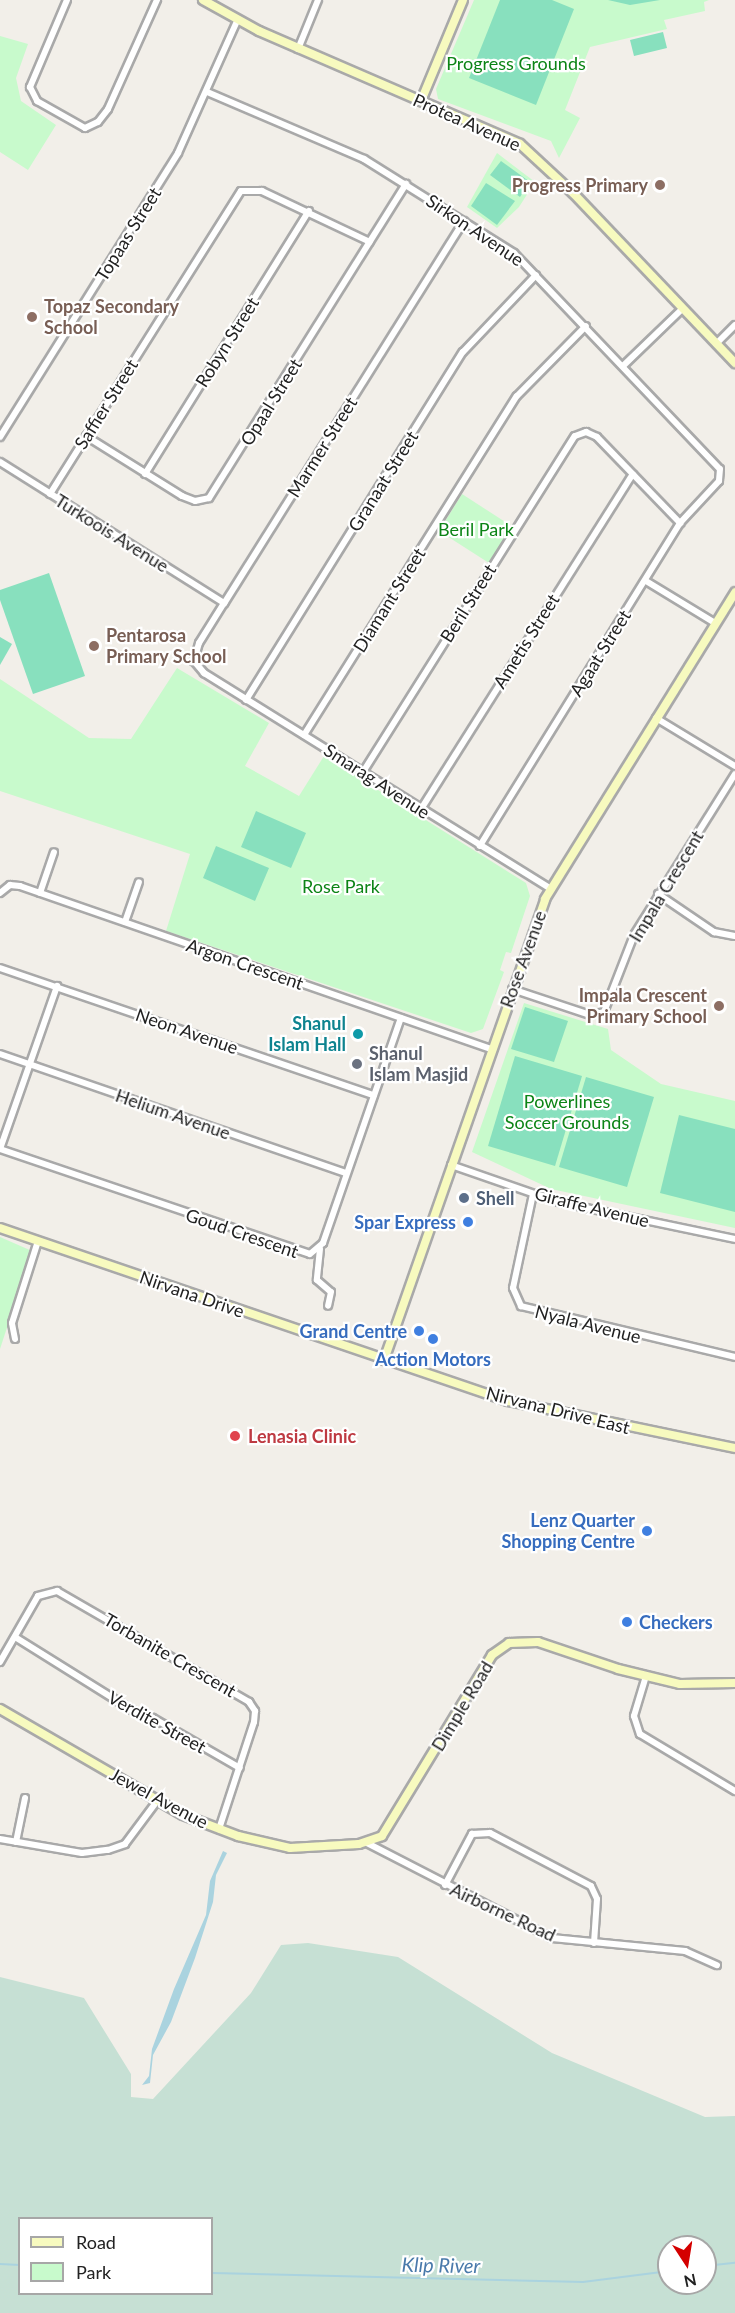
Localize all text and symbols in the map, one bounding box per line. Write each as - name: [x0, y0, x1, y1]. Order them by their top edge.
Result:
- park label: Progress Grounds: [446, 52, 586, 74]
- street label: Protea Avenue: [410, 89, 524, 155]
- place label: Progress Primary: [512, 174, 648, 196]
- marker: Progress Primary: [653, 178, 667, 192]
- street label: Topaas Street: [91, 183, 165, 285]
- street label: Sirkon Avenue: [422, 189, 528, 271]
- street label: Robyn Street: [191, 293, 263, 391]
- place label: Topaz Secondary School: [44, 296, 179, 338]
- marker: Topaz Secondary School: [25, 310, 39, 324]
- street label: Saffier Street: [70, 355, 142, 453]
- street label: Opaal Street: [236, 355, 306, 449]
- street label: Marmer Street: [282, 393, 362, 501]
- street label: Granaat Street: [343, 427, 423, 535]
- street label: Turkoois Avenue: [51, 489, 173, 577]
- park label: Beril Park: [438, 518, 514, 540]
- street label: Diamant Street: [348, 544, 430, 656]
- street label: Beril Street: [435, 560, 501, 646]
- street label: Ametis Street: [488, 590, 564, 692]
- street label: Agaat Street: [565, 606, 635, 700]
- place label: Pentarosa Primary School: [106, 625, 227, 668]
- marker: Pentarosa Primary School: [87, 639, 101, 653]
- street label: Smarag Avenue: [320, 739, 434, 823]
- street label: Impala Crescent: [624, 826, 708, 946]
- park label: Rose Park: [302, 875, 380, 897]
- street label: Rose Avenue: [495, 907, 551, 1011]
- street label: Argon Crescent: [184, 934, 306, 994]
- place label: Impala Crescent Primary School: [579, 985, 707, 1028]
- marker: Impala Crescent Primary School: [712, 999, 726, 1013]
- street label: Neon Avenue: [133, 1003, 241, 1059]
- place label: Shanul Islam Hall: [268, 1013, 346, 1056]
- marker: Shanul Islam Hall: [351, 1027, 365, 1041]
- place label: Shanul Islam Masjid: [369, 1043, 468, 1086]
- marker: Shanul Islam Masjid: [350, 1057, 364, 1071]
- street label: Helium Avenue: [112, 1084, 234, 1144]
- park label: Powerlines Soccer Grounds: [505, 1091, 629, 1134]
- street label: Giraffe Avenue: [532, 1182, 652, 1232]
- place label: Shell: [476, 1187, 514, 1209]
- marker: Shell: [457, 1191, 471, 1205]
- street label: Goud Crescent: [183, 1204, 301, 1262]
- place label: Spar Express: [354, 1211, 456, 1233]
- marker: Spar Express: [461, 1215, 475, 1229]
- street label: Nirvana Drive: [137, 1266, 247, 1322]
- street label: Nyala Avenue: [533, 1300, 643, 1348]
- place label: Grand Centre: [299, 1320, 407, 1342]
- marker: Grand Centre: [412, 1324, 426, 1338]
- marker: Action Motors: [426, 1332, 440, 1346]
- place label: Action Motors: [375, 1348, 491, 1370]
- street label: Nirvana Drive East: [484, 1382, 632, 1438]
- place label: Lenasia Clinic: [248, 1425, 356, 1447]
- marker: Lenasia Clinic: [226, 1427, 244, 1445]
- place label: Lenz Quarter Shopping Centre: [502, 1510, 635, 1552]
- marker: Lenz Quarter Shopping Centre: [640, 1524, 654, 1538]
- street label: Torbanite Crescent: [100, 1608, 240, 1702]
- place label: Checkers: [639, 1611, 713, 1633]
- marker: Checkers: [620, 1615, 634, 1629]
- street label: Dimple Road: [427, 1657, 497, 1755]
- street label: Verdite Street: [104, 1686, 210, 1758]
- street label: Jewel Avenue: [106, 1763, 212, 1833]
- street label: Airborne Road: [447, 1878, 559, 1946]
- legend: [18, 2217, 213, 2295]
- text: Road: [76, 2231, 116, 2253]
- north arrow: [657, 2235, 717, 2295]
- water label: Klip River: [402, 2252, 480, 2278]
- text: Park: [76, 2261, 111, 2283]
- text: N: [682, 2271, 698, 2292]

